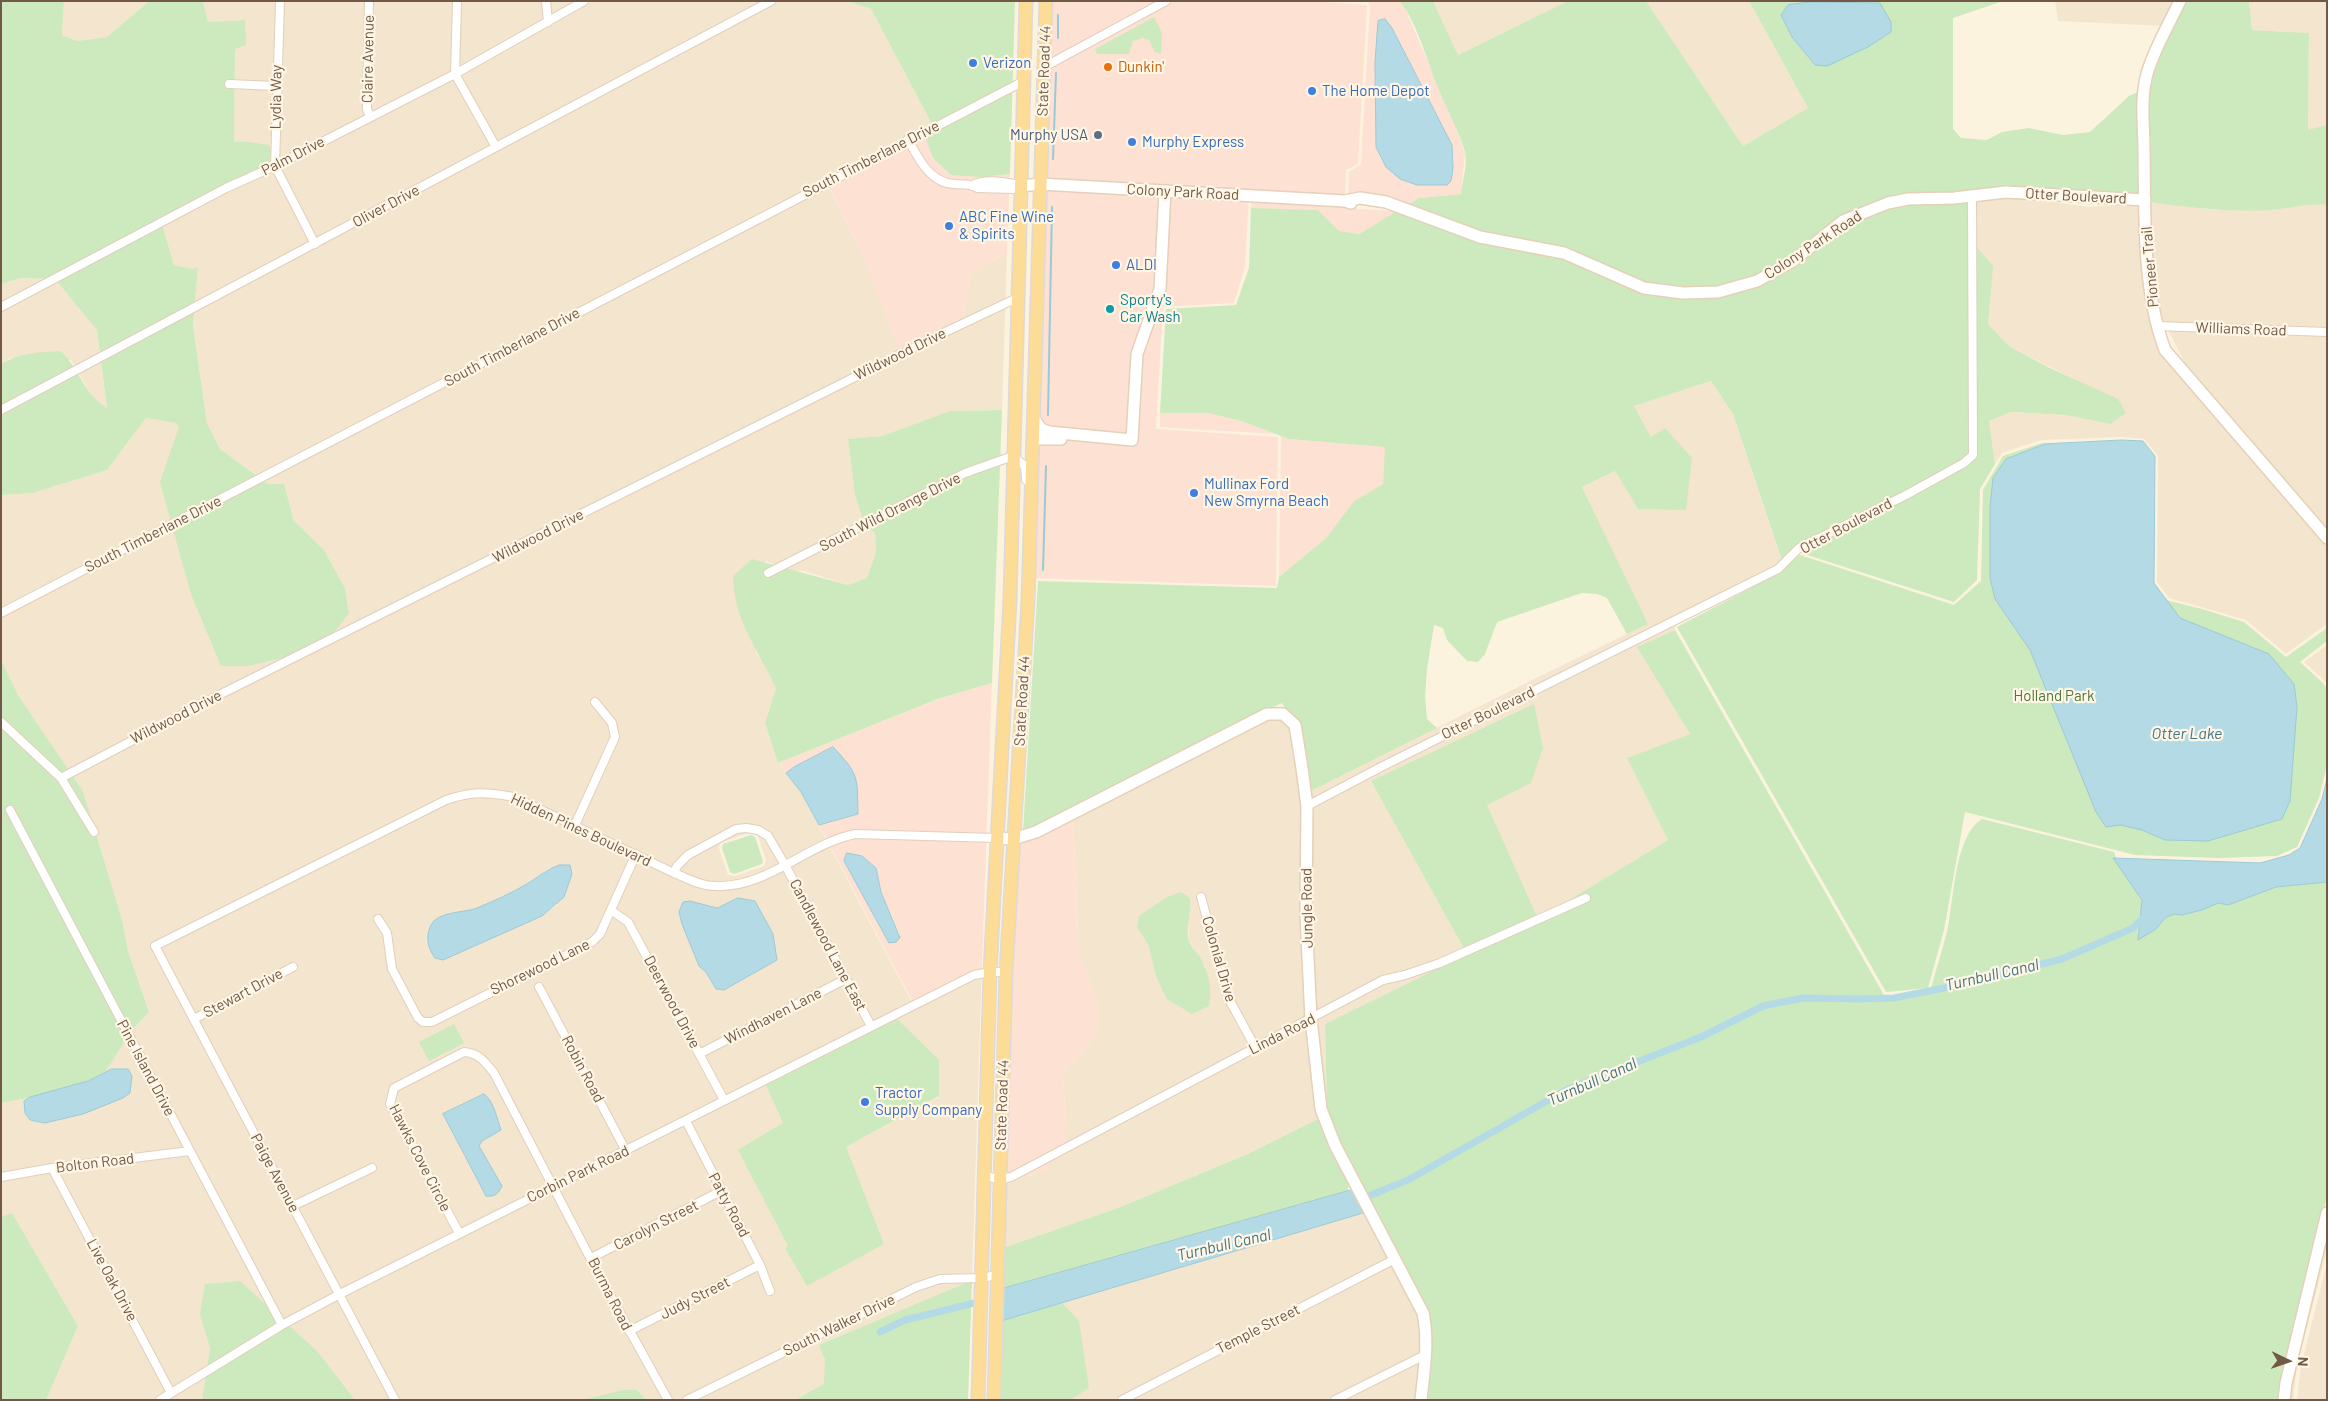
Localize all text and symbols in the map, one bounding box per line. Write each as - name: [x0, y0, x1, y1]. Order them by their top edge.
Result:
- street label: Claire Avenue: [358, 15, 378, 103]
- street label: State Road 44: [1033, 25, 1055, 117]
- place label: Verizon: [983, 54, 1031, 72]
- marker: Verizon: [967, 57, 979, 69]
- place label: Dunkin': [1118, 58, 1164, 76]
- marker: Dunkin': [1102, 61, 1114, 73]
- street label: Lydia Way: [266, 65, 286, 129]
- place label: The Home Depot: [1322, 82, 1430, 100]
- marker: The Home Depot: [1306, 85, 1318, 97]
- street label: South Timberlane Drive: [800, 117, 942, 201]
- place label: Murphy USA: [1010, 126, 1088, 144]
- marker: Murphy USA: [1092, 129, 1104, 141]
- street label: Palm Drive: [258, 132, 328, 180]
- place label: Murphy Express: [1142, 133, 1244, 151]
- marker: Murphy Express: [1126, 136, 1138, 148]
- street label: Colony Park Road: [1126, 180, 1240, 204]
- street label: Oliver Drive: [349, 181, 423, 231]
- street label: Otter Boulevard: [2025, 184, 2127, 208]
- street label: Colony Park Road: [1761, 207, 1865, 283]
- place label: ABC Fine Wine & Spirits: [959, 208, 1054, 243]
- marker: ABC Fine Wine & Spirits: [943, 220, 955, 232]
- street label: Pioneer Trail: [2137, 226, 2163, 308]
- place label: ALDI: [1126, 256, 1157, 274]
- marker: ALDI: [1110, 259, 1122, 271]
- place label: Sporty's Car Wash: [1120, 291, 1181, 326]
- marker: Sporty's Car Wash: [1104, 303, 1116, 315]
- street label: South Timberlane Drive: [441, 304, 583, 390]
- street label: Williams Road: [2195, 318, 2287, 340]
- street label: Wildwood Drive: [851, 324, 949, 384]
- street label: South Wild Orange Drive: [816, 469, 964, 555]
- place label: Mullinax Ford New Smyrna Beach: [1204, 475, 1329, 510]
- marker: Mullinax Ford New Smyrna Beach: [1188, 487, 1200, 499]
- street label: South Timberlane Drive: [82, 492, 224, 576]
- street label: Otter Boulevard: [1797, 494, 1895, 558]
- street label: Wildwood Drive: [489, 505, 587, 567]
- street label: State Road 44: [1011, 655, 1033, 747]
- street label: Otter Boulevard: [1438, 683, 1538, 743]
- street label: Wildwood Drive: [127, 686, 225, 748]
- park label: Holland Park: [2013, 687, 2095, 705]
- water label: Otter Lake: [2152, 724, 2222, 744]
- street label: Hidden Pines Boulevard: [508, 790, 654, 870]
- street label: Jungle Road: [1297, 868, 1317, 948]
- street label: Candlewood Lane East: [786, 876, 870, 1014]
- street label: Colonial Drive: [1198, 914, 1240, 1004]
- street label: Shorewood Lane: [487, 935, 593, 999]
- street label: Deerwood Drive: [640, 952, 704, 1052]
- water label: Turnbull Canal: [1943, 955, 2041, 995]
- street label: Stewart Drive: [200, 964, 286, 1022]
- street label: Windhaven Lane: [721, 984, 825, 1048]
- street label: Linda Road: [1246, 1010, 1318, 1058]
- street label: Pine Island Drive: [113, 1017, 179, 1119]
- street label: Robin Road: [558, 1032, 608, 1106]
- water label: Turnbull Canal: [1544, 1054, 1640, 1110]
- street label: State Road 44: [991, 1059, 1013, 1151]
- place label: Tractor Supply Company: [875, 1084, 982, 1119]
- marker: Tractor Supply Company: [859, 1096, 871, 1108]
- street label: Hawks Cove Circle: [385, 1101, 455, 1215]
- street label: Paige Avenue: [247, 1130, 303, 1216]
- street label: Corbin Park Road: [524, 1141, 632, 1207]
- street label: Bolton Road: [55, 1149, 135, 1177]
- street label: Patty Road: [705, 1170, 753, 1240]
- street label: Carolyn Street: [611, 1196, 701, 1254]
- water label: Turnbull Canal: [1175, 1225, 1273, 1265]
- street label: Live Oak Drive: [83, 1236, 141, 1324]
- street label: Burma Road: [584, 1255, 636, 1333]
- street label: Judy Street: [657, 1273, 733, 1323]
- street label: South Walker Drive: [780, 1290, 898, 1360]
- street label: Temple Street: [1213, 1300, 1303, 1358]
- north arrow: [2263, 1336, 2313, 1386]
- text: N: [2295, 1357, 2312, 1367]

